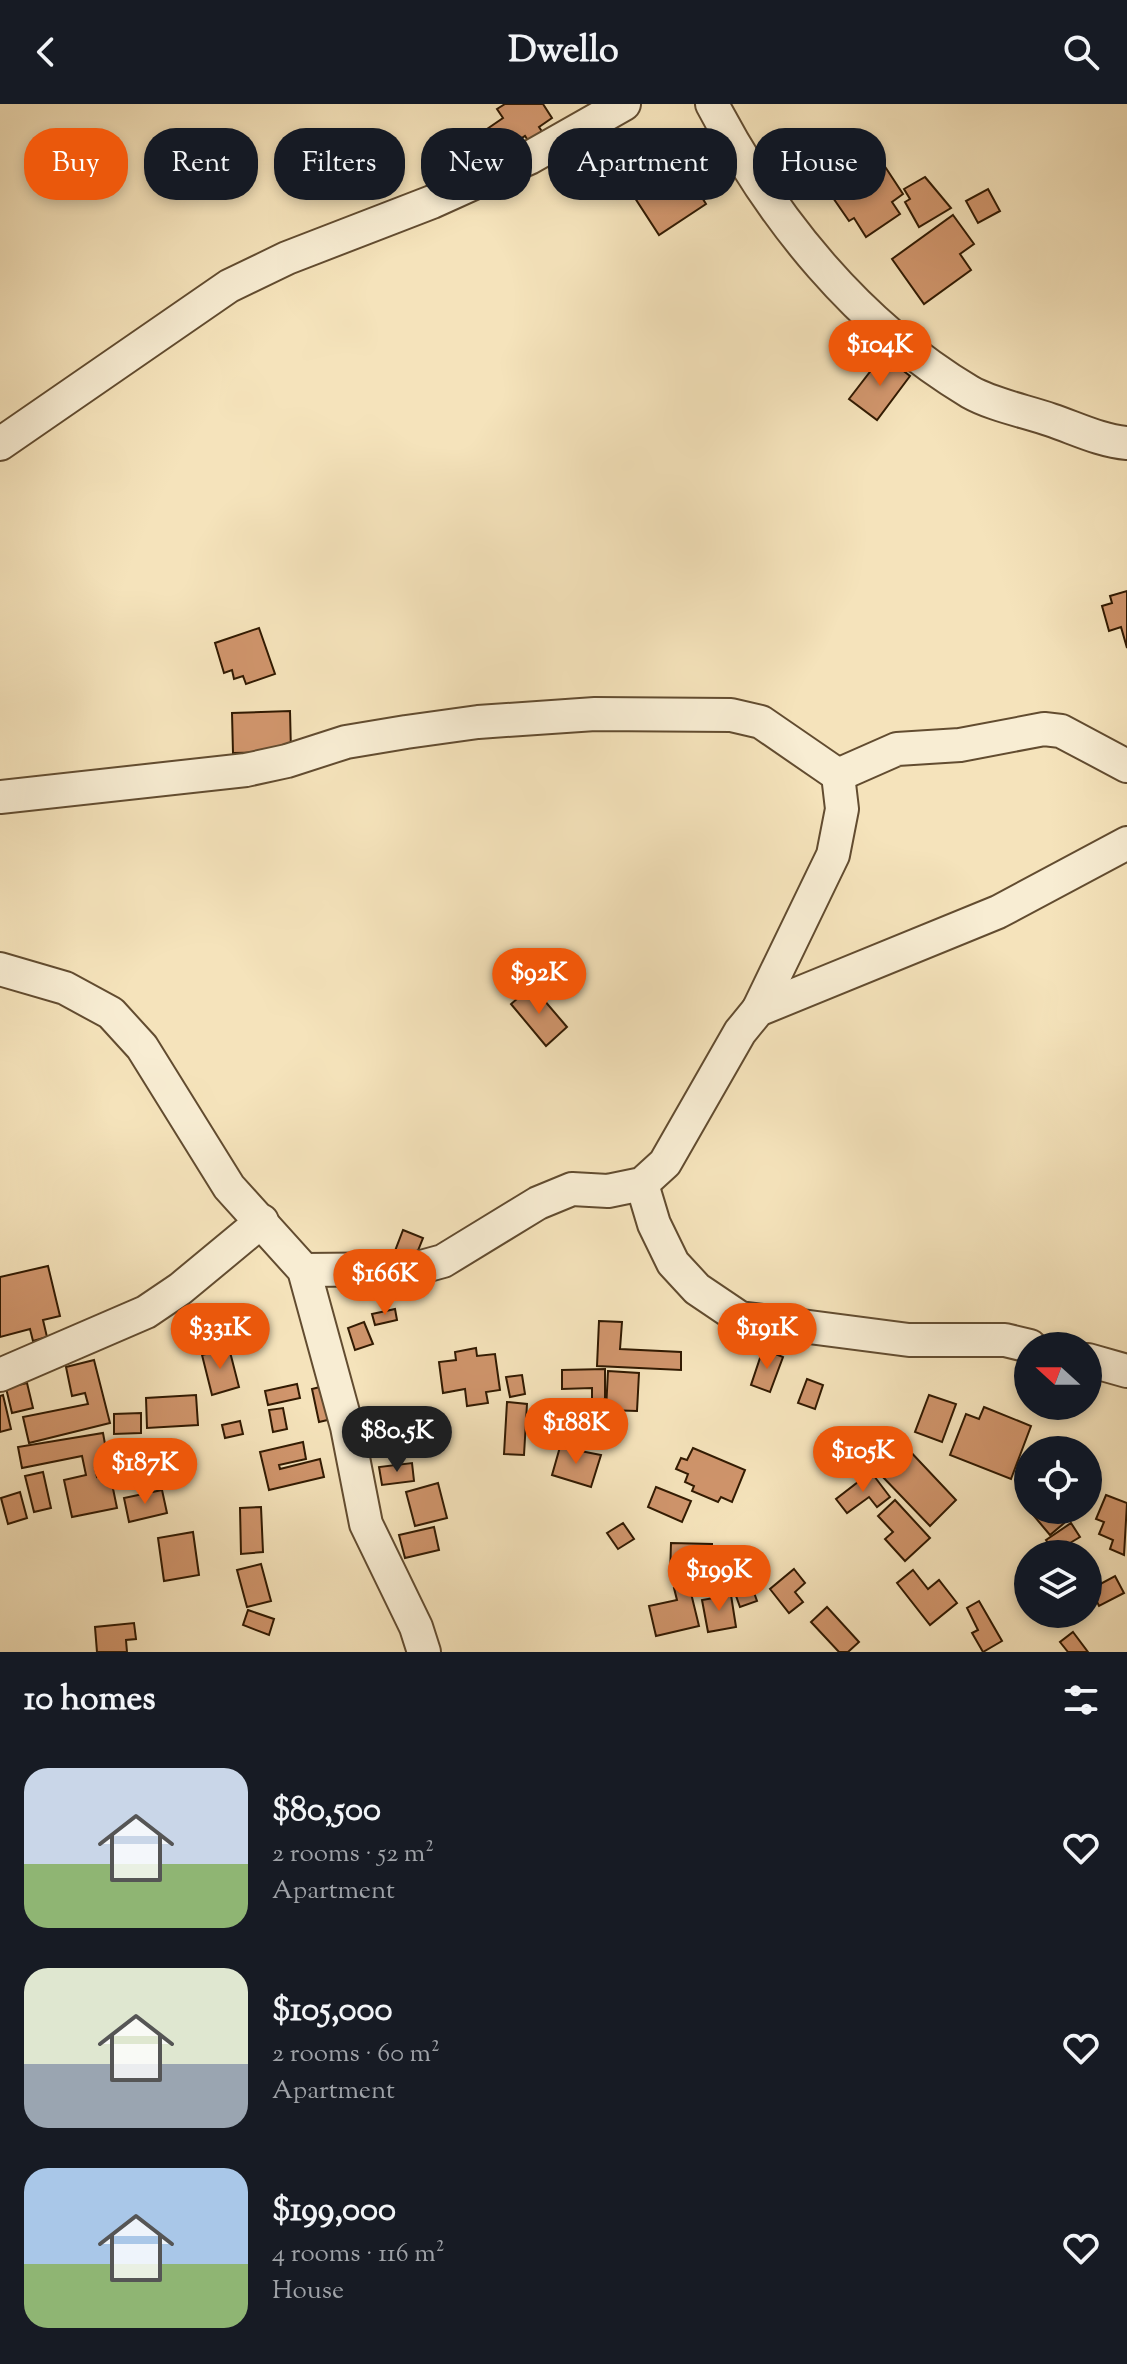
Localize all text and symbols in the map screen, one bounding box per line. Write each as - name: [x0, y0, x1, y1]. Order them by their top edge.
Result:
- text: Dwello: [508, 26, 619, 78]
- icon: back: [24, 30, 68, 74]
- icon: search: [1059, 30, 1103, 74]
- chip: Buy: [24, 128, 128, 200]
- chip: Rent: [144, 128, 258, 200]
- chip: Filters: [274, 128, 405, 200]
- chip: New: [421, 128, 532, 200]
- chip: Apartment: [548, 128, 737, 200]
- chip: House: [753, 128, 886, 200]
- pin: $104K: [824, 320, 936, 388]
- text: $104K: [847, 327, 913, 364]
- pin: $92K: [492, 948, 586, 1016]
- text: $92K: [510, 955, 568, 992]
- pin: $166K: [329, 1249, 441, 1317]
- text: $166K: [351, 1256, 419, 1293]
- pin: $331K: [164, 1303, 276, 1371]
- pin: $191K: [711, 1303, 823, 1371]
- text: $331K: [189, 1310, 251, 1347]
- text: $191K: [736, 1310, 798, 1347]
- north arrow: [1014, 1332, 1102, 1420]
- map controls: [1014, 1332, 1102, 1628]
- pin: $188K: [520, 1398, 632, 1466]
- text: $188K: [542, 1405, 610, 1442]
- pin: $80.5K: [332, 1406, 462, 1474]
- text: $80.5K: [360, 1413, 434, 1450]
- pin: $105K: [807, 1426, 919, 1494]
- text: $105K: [831, 1433, 895, 1470]
- button: locate: [1014, 1436, 1102, 1524]
- pin: $187K: [89, 1438, 201, 1506]
- text: $187K: [111, 1445, 179, 1482]
- button: layers: [1014, 1540, 1102, 1628]
- pin: $199K: [663, 1545, 775, 1613]
- text: $199K: [686, 1552, 752, 1589]
- text: 10 homes: [24, 1676, 156, 1725]
- icon: filters: [1059, 1678, 1103, 1722]
- text: $80,500: [272, 1787, 381, 1836]
- icon: home: [88, 1800, 184, 1896]
- icon: heart: [1059, 1826, 1103, 1870]
- text: 2 rooms · 52 m²: [272, 1836, 434, 1873]
- text: Apartment: [272, 1873, 395, 1910]
- text: $105,000: [272, 1987, 392, 2036]
- icon: home: [88, 2000, 184, 2096]
- icon: heart: [1059, 2026, 1103, 2070]
- text: 2 rooms · 60 m²: [272, 2036, 440, 2073]
- text: Apartment: [272, 2073, 395, 2110]
- text: $199,000: [272, 2187, 396, 2236]
- icon: home: [88, 2200, 184, 2296]
- icon: heart: [1059, 2226, 1103, 2270]
- text: 4 rooms · 116 m²: [272, 2236, 445, 2273]
- text: House: [272, 2273, 344, 2310]

